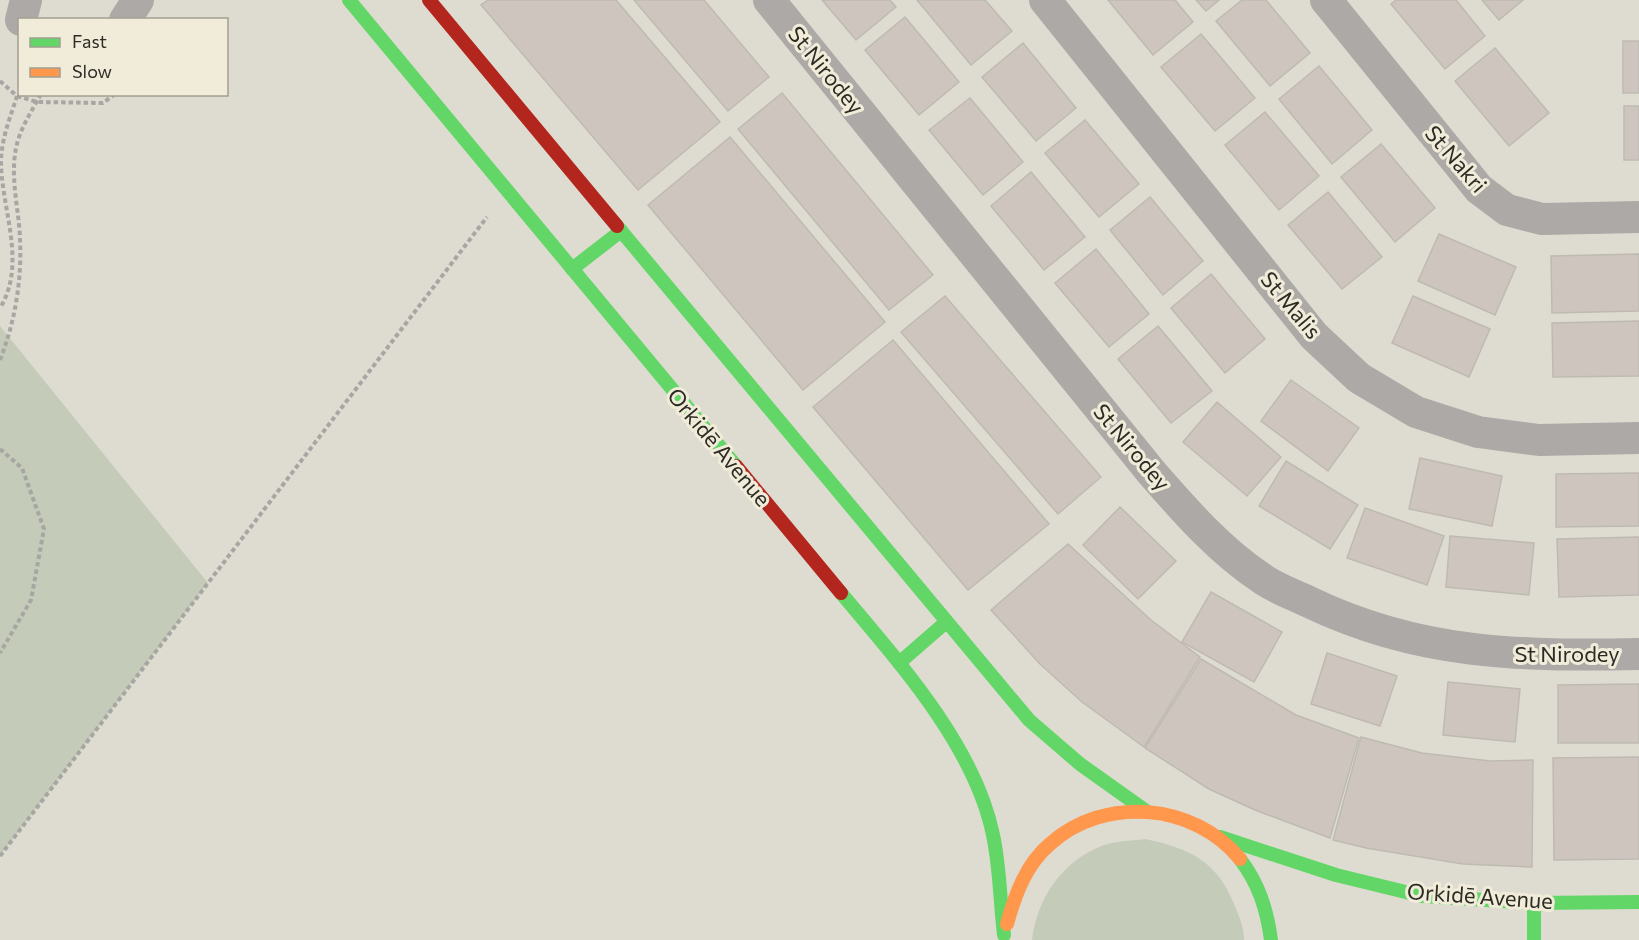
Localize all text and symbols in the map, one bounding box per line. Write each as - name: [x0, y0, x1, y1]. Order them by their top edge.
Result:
- legend: [18, 18, 228, 96]
- street label: St Nirodey: [783, 20, 870, 119]
- text: Fast: [72, 30, 107, 52]
- text: Slow: [72, 60, 112, 82]
- street label: St Nakri: [1420, 119, 1493, 198]
- street label: St Malis: [1255, 266, 1327, 344]
- street label: Orkidē Avenue: [662, 382, 777, 511]
- street label: St Nirodey: [1088, 398, 1177, 496]
- street label: St Nirodey: [1514, 640, 1620, 667]
- street label: Orkidē Avenue: [1406, 877, 1554, 914]

